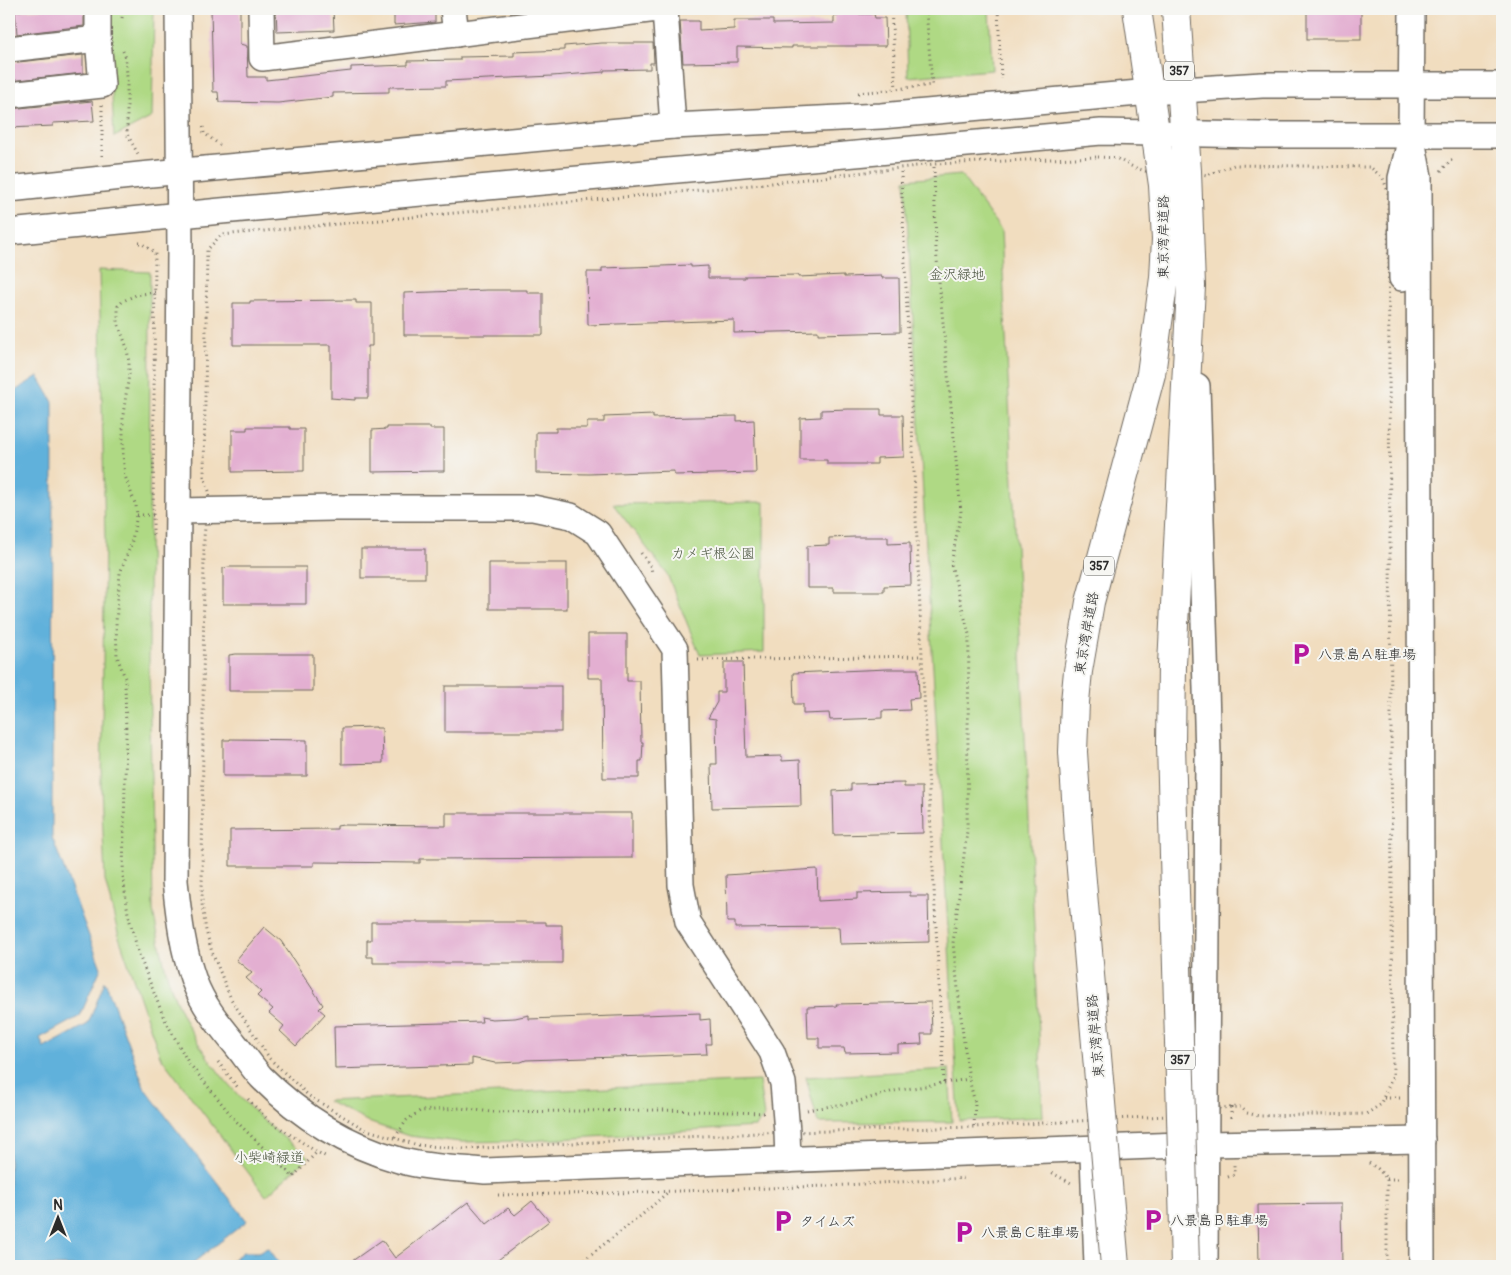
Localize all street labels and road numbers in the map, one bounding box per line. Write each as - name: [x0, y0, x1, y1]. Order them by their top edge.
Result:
- road number: 357: [1164, 61, 1194, 80]
- street label: 東京湾岸道路: [1155, 195, 1172, 279]
- road number: 357: [1084, 556, 1114, 576]
- street label: 東京湾岸道路: [1071, 590, 1102, 676]
- street label: 東京湾岸道路: [1083, 993, 1108, 1079]
- road number: 357: [1165, 1050, 1195, 1070]

